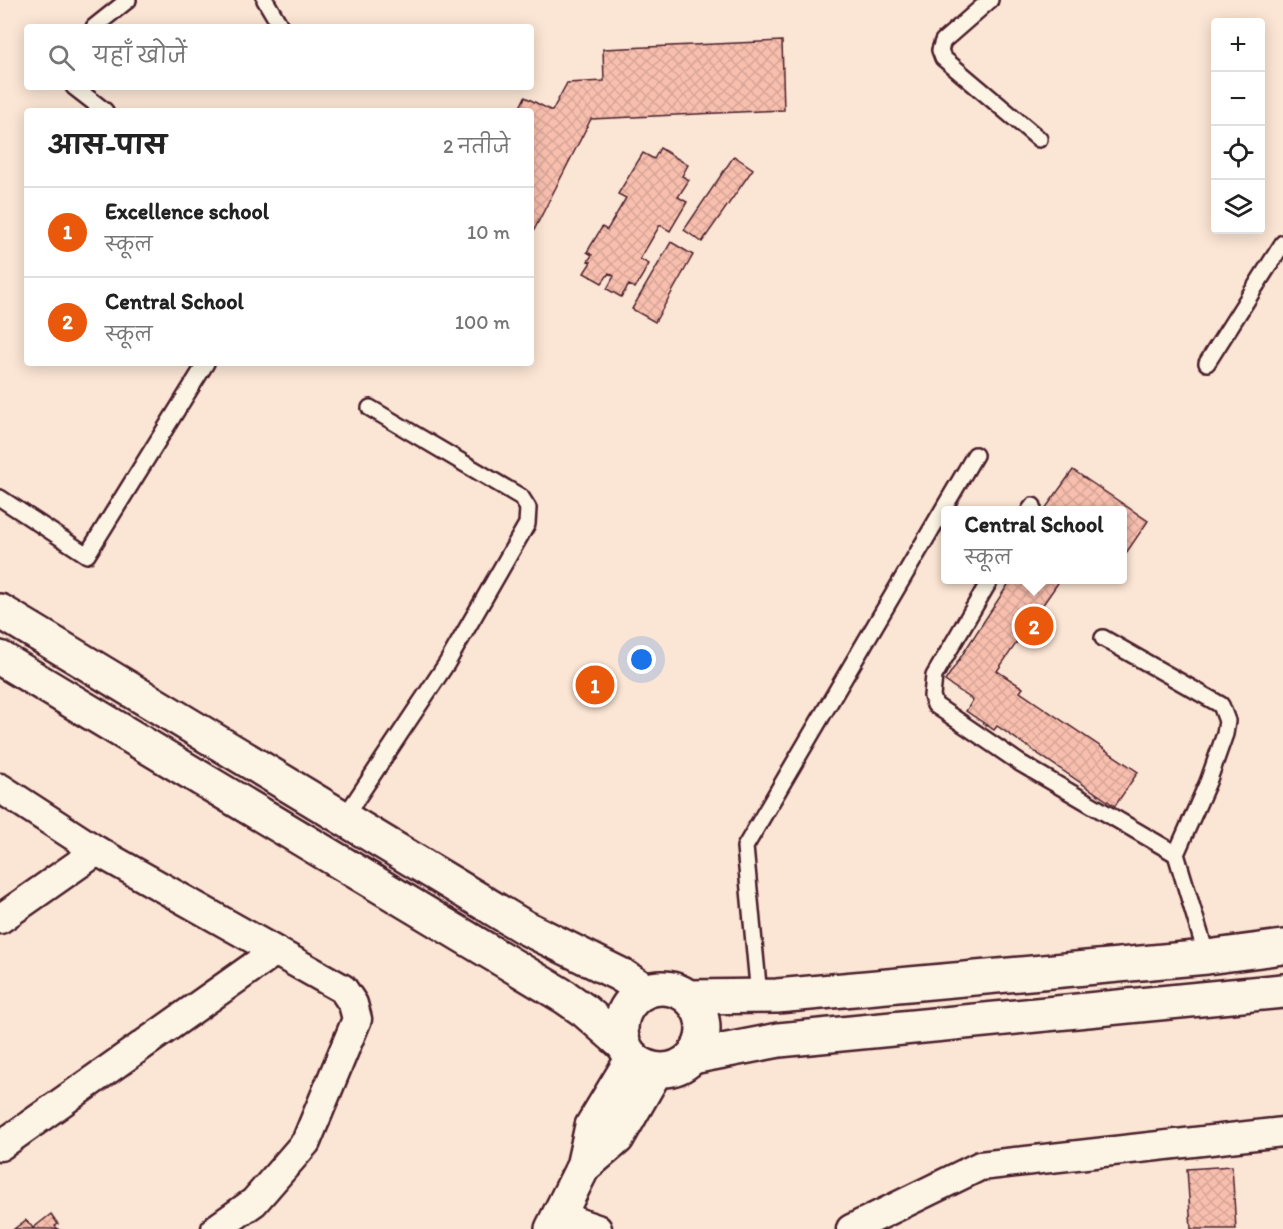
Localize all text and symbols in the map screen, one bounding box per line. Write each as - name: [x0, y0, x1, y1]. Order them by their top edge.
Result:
- map controls: [1211, 18, 1265, 234]
- button: +: [1211, 18, 1265, 72]
- search box: [24, 24, 534, 90]
- icon: search: [45, 41, 78, 74]
- text: यहाँ खोजें: [93, 42, 187, 69]
- button: −: [1211, 72, 1265, 126]
- button: locate: [1211, 126, 1265, 180]
- text: आस-पास: [48, 129, 167, 161]
- text: 2 नतीजे: [443, 134, 510, 158]
- button: layers: [1211, 180, 1265, 234]
- text: Excellence school: [105, 198, 269, 225]
- text: 1: [63, 220, 72, 244]
- text: 10 m: [467, 220, 510, 244]
- text: स्कूल: [105, 232, 153, 256]
- text: Central School: [105, 288, 244, 315]
- text: 2: [62, 310, 73, 334]
- text: 100 m: [455, 310, 510, 334]
- text: स्कूल: [105, 322, 153, 346]
- popup: [941, 506, 1127, 584]
- text: Central School: [965, 511, 1103, 538]
- text: स्कूल: [965, 545, 1012, 569]
- pin: 2: [1014, 604, 1054, 648]
- your location: [627, 645, 656, 674]
- pin: 1: [576, 662, 614, 708]

